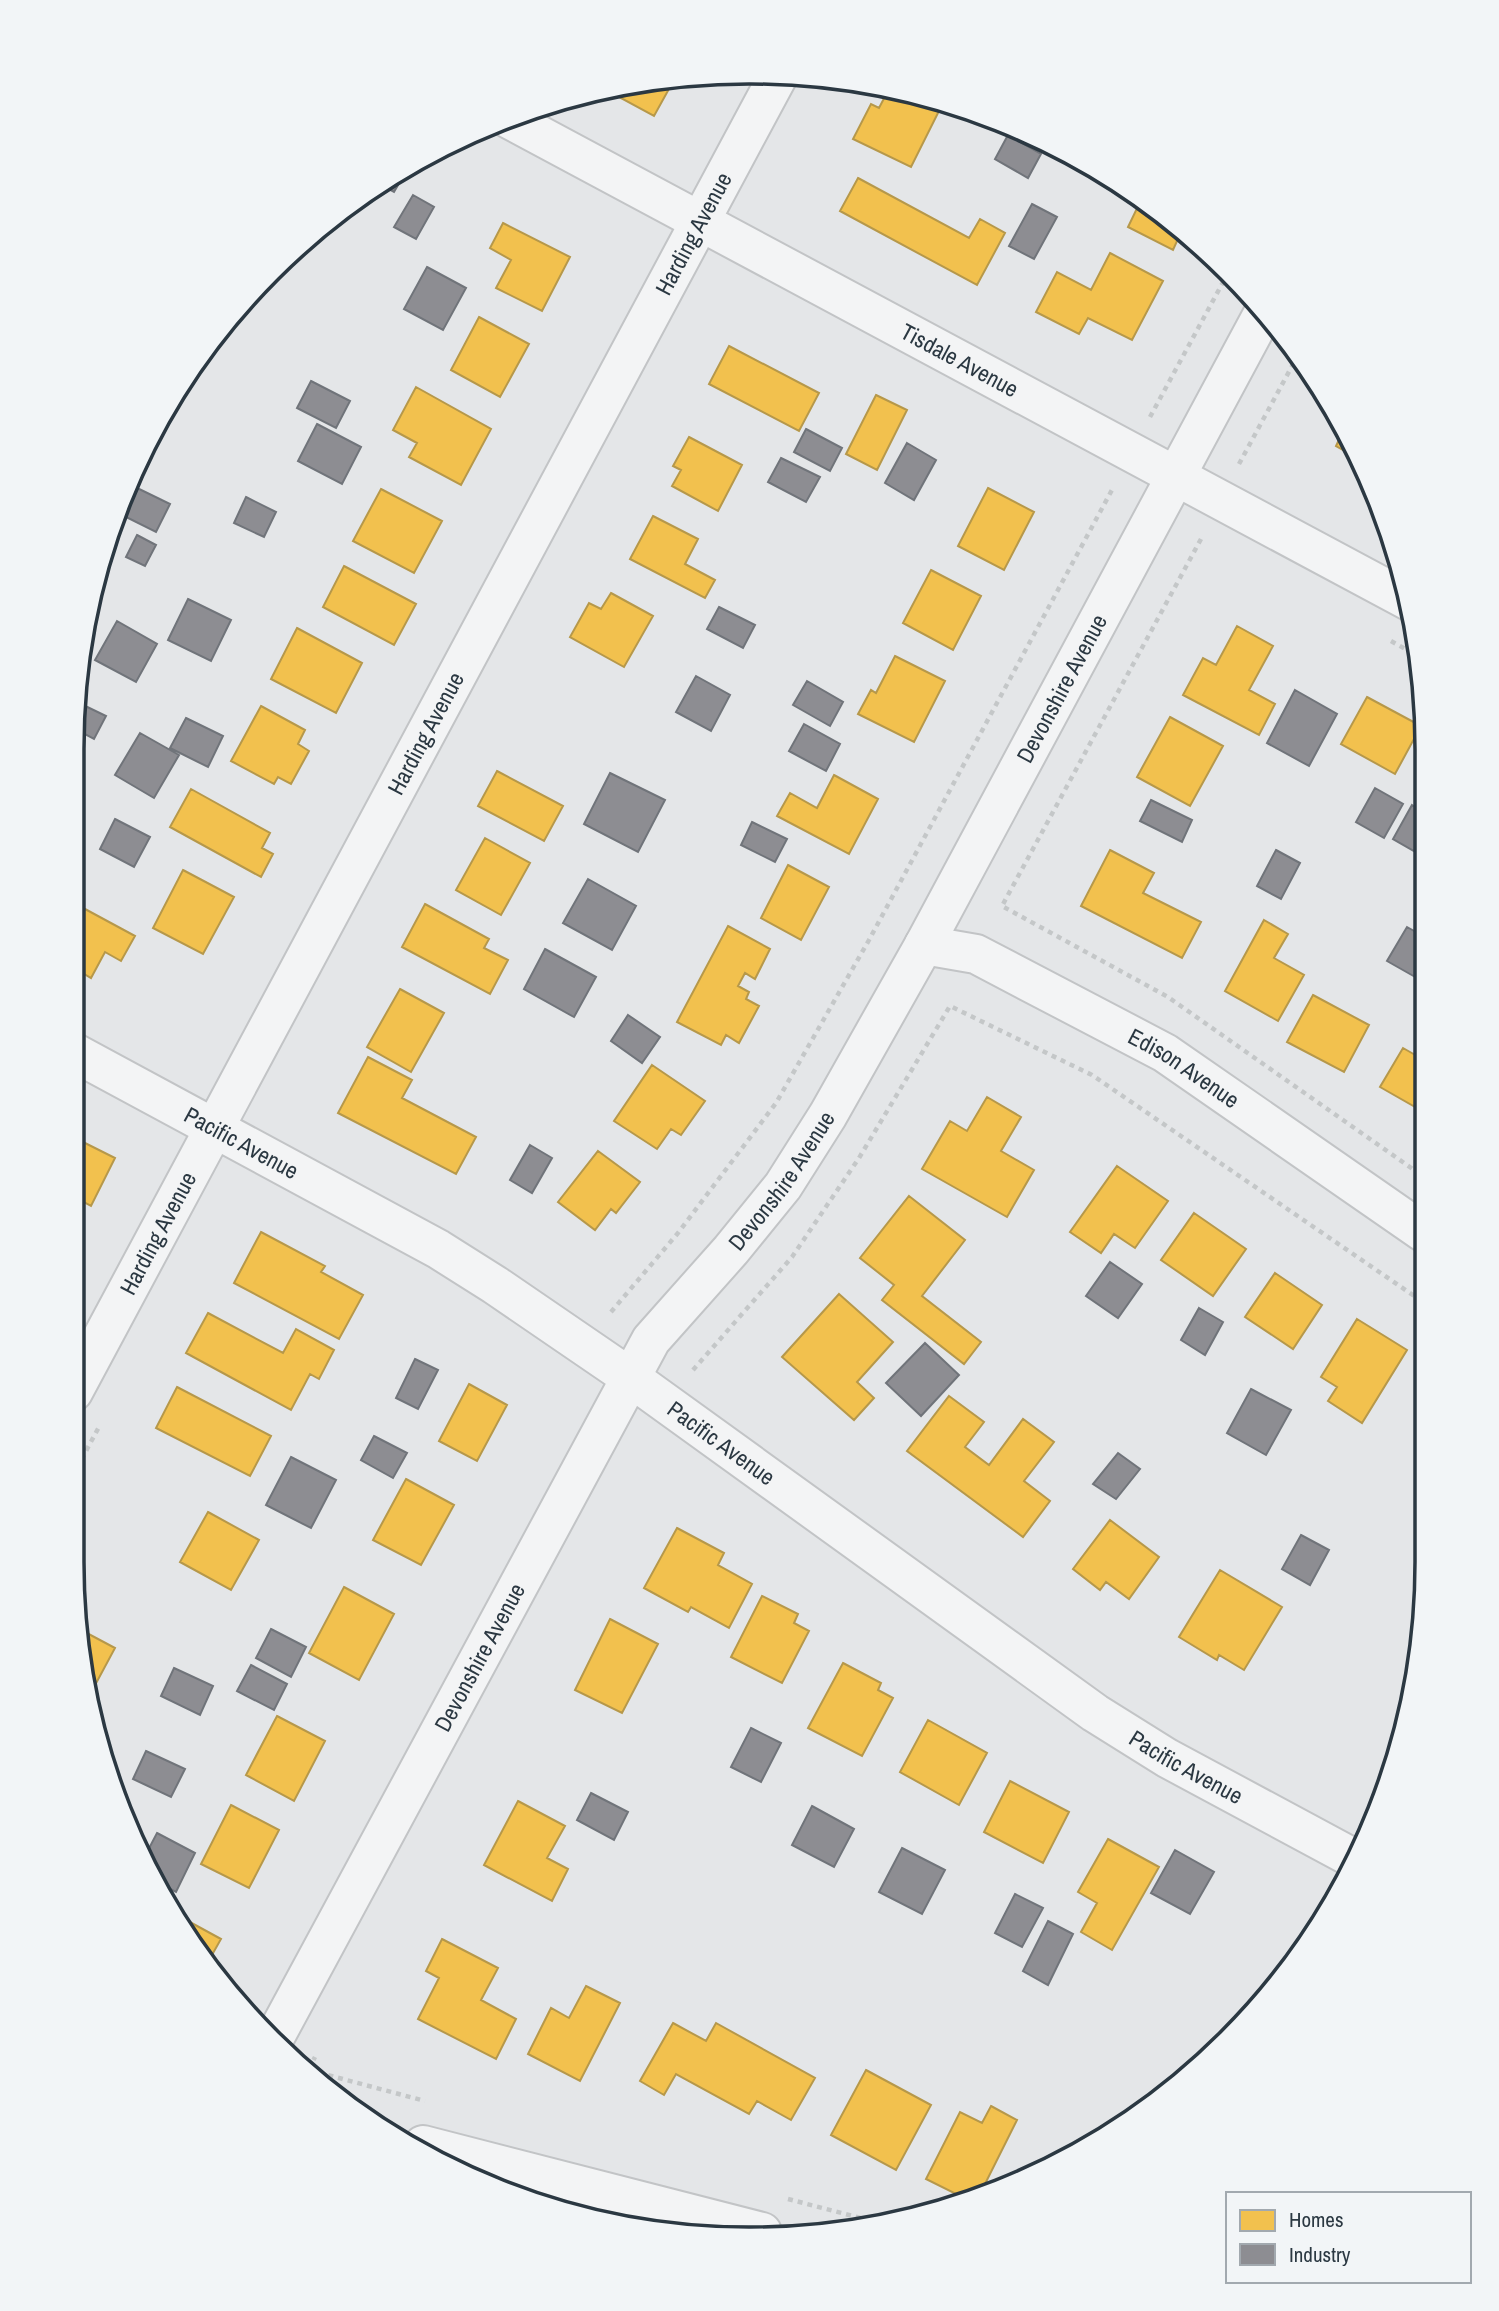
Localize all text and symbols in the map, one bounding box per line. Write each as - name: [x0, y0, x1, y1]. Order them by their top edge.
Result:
- street label: Harding Avenue: [648, 167, 739, 300]
- street label: Tisdale Avenue: [895, 316, 1024, 404]
- street label: Devonshire Avenue: [1009, 609, 1114, 768]
- street label: Harding Avenue: [380, 666, 471, 800]
- street label: Edison Avenue: [1123, 1021, 1246, 1115]
- street label: Pacific Avenue: [179, 1099, 304, 1186]
- street label: Devonshire Avenue: [721, 1105, 842, 1257]
- street label: Harding Avenue: [112, 1166, 203, 1300]
- street label: Pacific Avenue: [662, 1393, 782, 1492]
- street label: Devonshire Avenue: [427, 1577, 532, 1737]
- street label: Pacific Avenue: [1124, 1722, 1248, 1811]
- legend: [1226, 2192, 1471, 2283]
- text: Homes: [1289, 2205, 1344, 2234]
- text: Industry: [1289, 2240, 1351, 2269]

